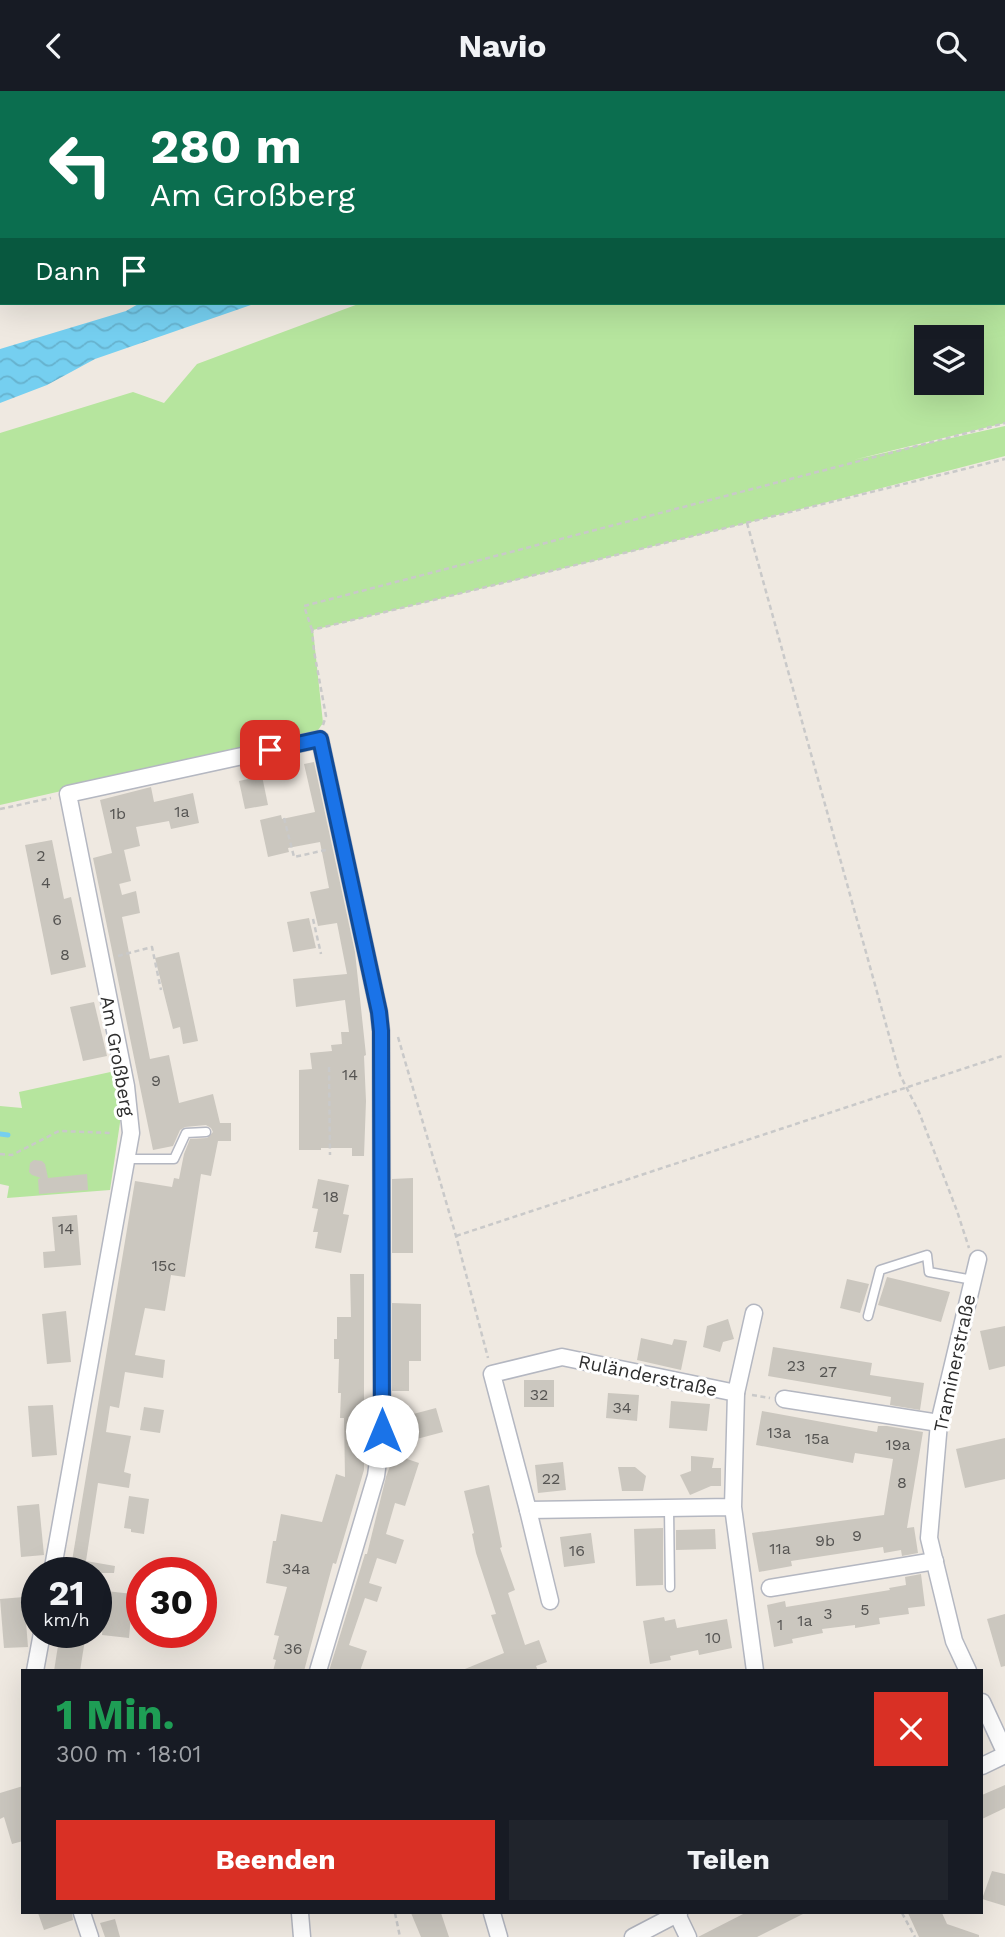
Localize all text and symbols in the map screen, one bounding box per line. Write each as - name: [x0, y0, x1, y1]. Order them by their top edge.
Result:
- icon: back: [35, 27, 73, 65]
- text: Navio: [459, 27, 546, 65]
- icon: search: [932, 27, 970, 65]
- text: 280 m: [150, 117, 302, 175]
- icon: left: [35, 119, 126, 210]
- text: Am Großberg: [150, 176, 355, 214]
- icon: arrive: [115, 252, 153, 290]
- text: Dann: [35, 256, 101, 286]
- map controls: [914, 325, 984, 395]
- button: layers: [914, 325, 984, 395]
- pin: [240, 720, 300, 780]
- icon: arrive: [251, 731, 289, 769]
- house number: 1a: [174, 802, 190, 821]
- house number: 1b: [110, 804, 126, 823]
- house number: 2: [36, 846, 46, 865]
- house number: 4: [41, 873, 51, 892]
- house number: 6: [52, 910, 62, 929]
- house number: 8: [60, 945, 70, 964]
- street label: Am Großberg: [96, 994, 140, 1119]
- house number: 14: [342, 1065, 358, 1084]
- house number: 9: [151, 1071, 161, 1090]
- house number: 18: [323, 1187, 339, 1206]
- house number: 14: [58, 1219, 74, 1238]
- house number: 15c: [152, 1256, 176, 1275]
- street label: Traminerstraße: [929, 1292, 980, 1434]
- street label: Ruländerstraße: [576, 1350, 720, 1401]
- house number: 23: [787, 1356, 805, 1375]
- house number: 27: [819, 1362, 837, 1381]
- house number: 32: [530, 1385, 548, 1404]
- position arrow: [345, 1394, 419, 1468]
- house number: 34: [612, 1398, 632, 1417]
- house number: 13a: [767, 1423, 791, 1442]
- house number: 15a: [805, 1429, 829, 1448]
- house number: 19a: [885, 1435, 911, 1454]
- house number: 22: [542, 1469, 560, 1488]
- house number: 8: [897, 1473, 907, 1492]
- house number: 9: [852, 1526, 862, 1545]
- house number: 9b: [815, 1531, 835, 1550]
- house number: 11a: [769, 1539, 791, 1558]
- house number: 16: [569, 1541, 585, 1560]
- speed limit sign: 30: [126, 1557, 217, 1648]
- house number: 34a: [282, 1559, 310, 1578]
- text: 21: [49, 1572, 84, 1614]
- house number: 5: [860, 1600, 870, 1619]
- house number: 3: [823, 1604, 833, 1623]
- text: km/h: [43, 1609, 90, 1630]
- house number: 1a: [797, 1611, 813, 1630]
- house number: 1: [777, 1615, 783, 1634]
- house number: 10: [705, 1628, 721, 1647]
- house number: 36: [283, 1639, 303, 1658]
- text: 1 Min.: [56, 1690, 175, 1739]
- button: close: [874, 1692, 948, 1766]
- text: 300 m · 18:01: [56, 1741, 201, 1768]
- button: Beenden: [56, 1820, 495, 1900]
- button: Teilen: [509, 1820, 948, 1900]

